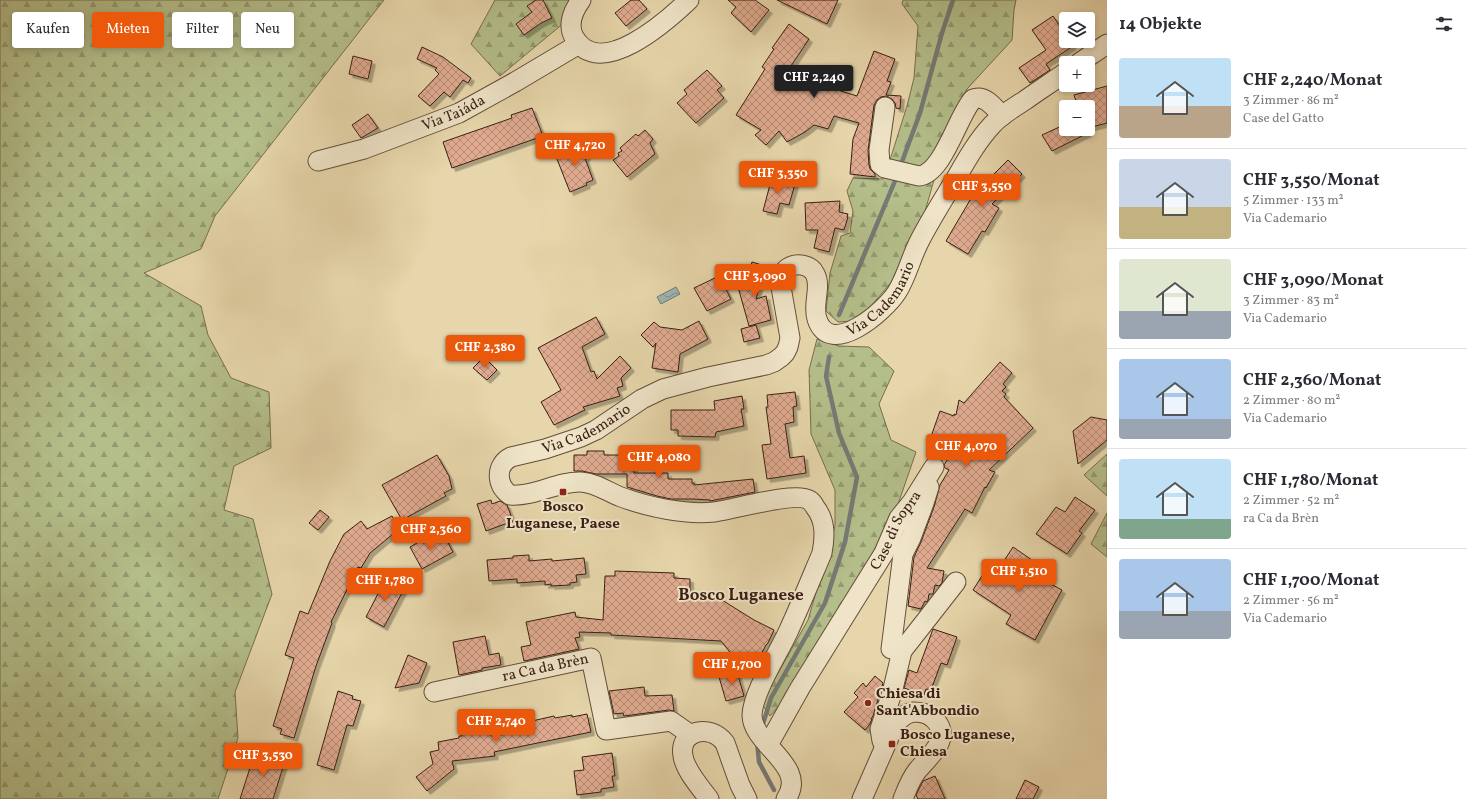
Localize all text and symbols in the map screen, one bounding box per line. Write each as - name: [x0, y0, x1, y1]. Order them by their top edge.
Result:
- chip: Kaufen: [12, 12, 84, 48]
- chip: Mieten: [92, 12, 164, 48]
- chip: Filter: [172, 12, 233, 48]
- chip: Neu: [241, 12, 294, 48]
- map controls: [1059, 12, 1095, 136]
- button: layers: [1059, 12, 1095, 48]
- text: 14 Objekte: [1119, 13, 1202, 36]
- icon: filters: [1433, 13, 1455, 35]
- button: +: [1059, 56, 1095, 92]
- pin: CHF 2,240: [768, 65, 860, 99]
- text: CHF 2,240: [783, 69, 845, 87]
- text: CHF 2,240/Monat: [1243, 69, 1382, 92]
- icon: home: [1151, 74, 1199, 122]
- street label: Via Taiáda: [419, 90, 489, 137]
- text: 3 Zimmer · 86 m²: [1243, 92, 1339, 110]
- button: −: [1059, 100, 1095, 136]
- text: Case del Gatto: [1243, 110, 1324, 128]
- pin: CHF 4,720: [529, 133, 621, 167]
- text: CHF 4,720: [545, 137, 605, 155]
- pin: CHF 3,350: [732, 161, 824, 195]
- text: CHF 3,350: [748, 165, 808, 183]
- text: CHF 3,550/Monat: [1243, 169, 1380, 192]
- pin: CHF 3,550: [936, 174, 1028, 208]
- icon: home: [1151, 175, 1199, 223]
- text: CHF 3,550: [952, 178, 1012, 196]
- text: 5 Zimmer · 133 m²: [1243, 192, 1344, 210]
- text: Via Cademario: [1243, 210, 1327, 228]
- street label: Via Cademario: [843, 259, 920, 342]
- pin: CHF 3,090: [709, 264, 801, 298]
- text: CHF 3,090: [724, 268, 786, 286]
- text: CHF 3,090/Monat: [1243, 269, 1384, 292]
- icon: home: [1151, 275, 1199, 323]
- text: 3 Zimmer · 83 m²: [1243, 292, 1339, 310]
- text: Via Cademario: [1243, 310, 1327, 328]
- pin: CHF 2,380: [439, 335, 531, 369]
- text: CHF 2,380: [455, 339, 515, 357]
- text: CHF 2,360/Monat: [1243, 369, 1381, 392]
- icon: home: [1151, 375, 1199, 423]
- text: 2 Zimmer · 80 m²: [1243, 392, 1340, 410]
- street label: Via Cademario: [539, 399, 635, 460]
- text: Via Cademario: [1243, 410, 1327, 428]
- pin: CHF 4,070: [920, 434, 1012, 468]
- text: CHF 4,070: [935, 438, 997, 456]
- pin: CHF 4,080: [613, 445, 705, 479]
- text: CHF 4,080: [627, 449, 691, 467]
- text: CHF 1,780/Monat: [1243, 469, 1378, 492]
- icon: home: [1151, 475, 1199, 523]
- marker: Bosco Luganese, Paese: [558, 487, 568, 497]
- street label: Case di Sopra: [865, 487, 927, 574]
- text: 2 Zimmer · 52 m²: [1243, 492, 1339, 510]
- place label: Bosco Luganese, Paese: [506, 497, 620, 535]
- text: ra Ca da Brèn: [1243, 510, 1319, 528]
- pin: CHF 2,360: [385, 517, 477, 551]
- text: CHF 2,360: [401, 521, 461, 539]
- pin: CHF 1,510: [973, 559, 1065, 593]
- text: CHF 1,510: [990, 563, 1048, 581]
- pin: CHF 1,780: [339, 568, 431, 602]
- text: CHF 1,700/Monat: [1243, 569, 1379, 592]
- text: CHF 1,780: [356, 572, 414, 590]
- icon: home: [1151, 575, 1199, 623]
- district label: Bosco Luganese: [678, 584, 804, 607]
- text: 2 Zimmer · 56 m²: [1243, 592, 1339, 610]
- text: Via Cademario: [1243, 610, 1327, 628]
- street label: ra Ca da Brèn: [500, 648, 591, 687]
- pin: CHF 1,700: [686, 652, 778, 686]
- text: CHF 1,700: [702, 656, 762, 674]
- place label: Chiesa di Sant'Abbondio: [876, 684, 980, 722]
- marker: Chiesa di Sant'Abbondio: [863, 698, 873, 708]
- pin: CHF 2,740: [450, 709, 542, 743]
- text: CHF 2,740: [466, 713, 526, 731]
- place label: Bosco Luganese, Chiesa: [900, 725, 1015, 763]
- marker: Bosco Luganese, Chiesa: [887, 739, 897, 749]
- pin: CHF 3,530: [217, 743, 309, 777]
- text: CHF 3,530: [233, 747, 293, 765]

